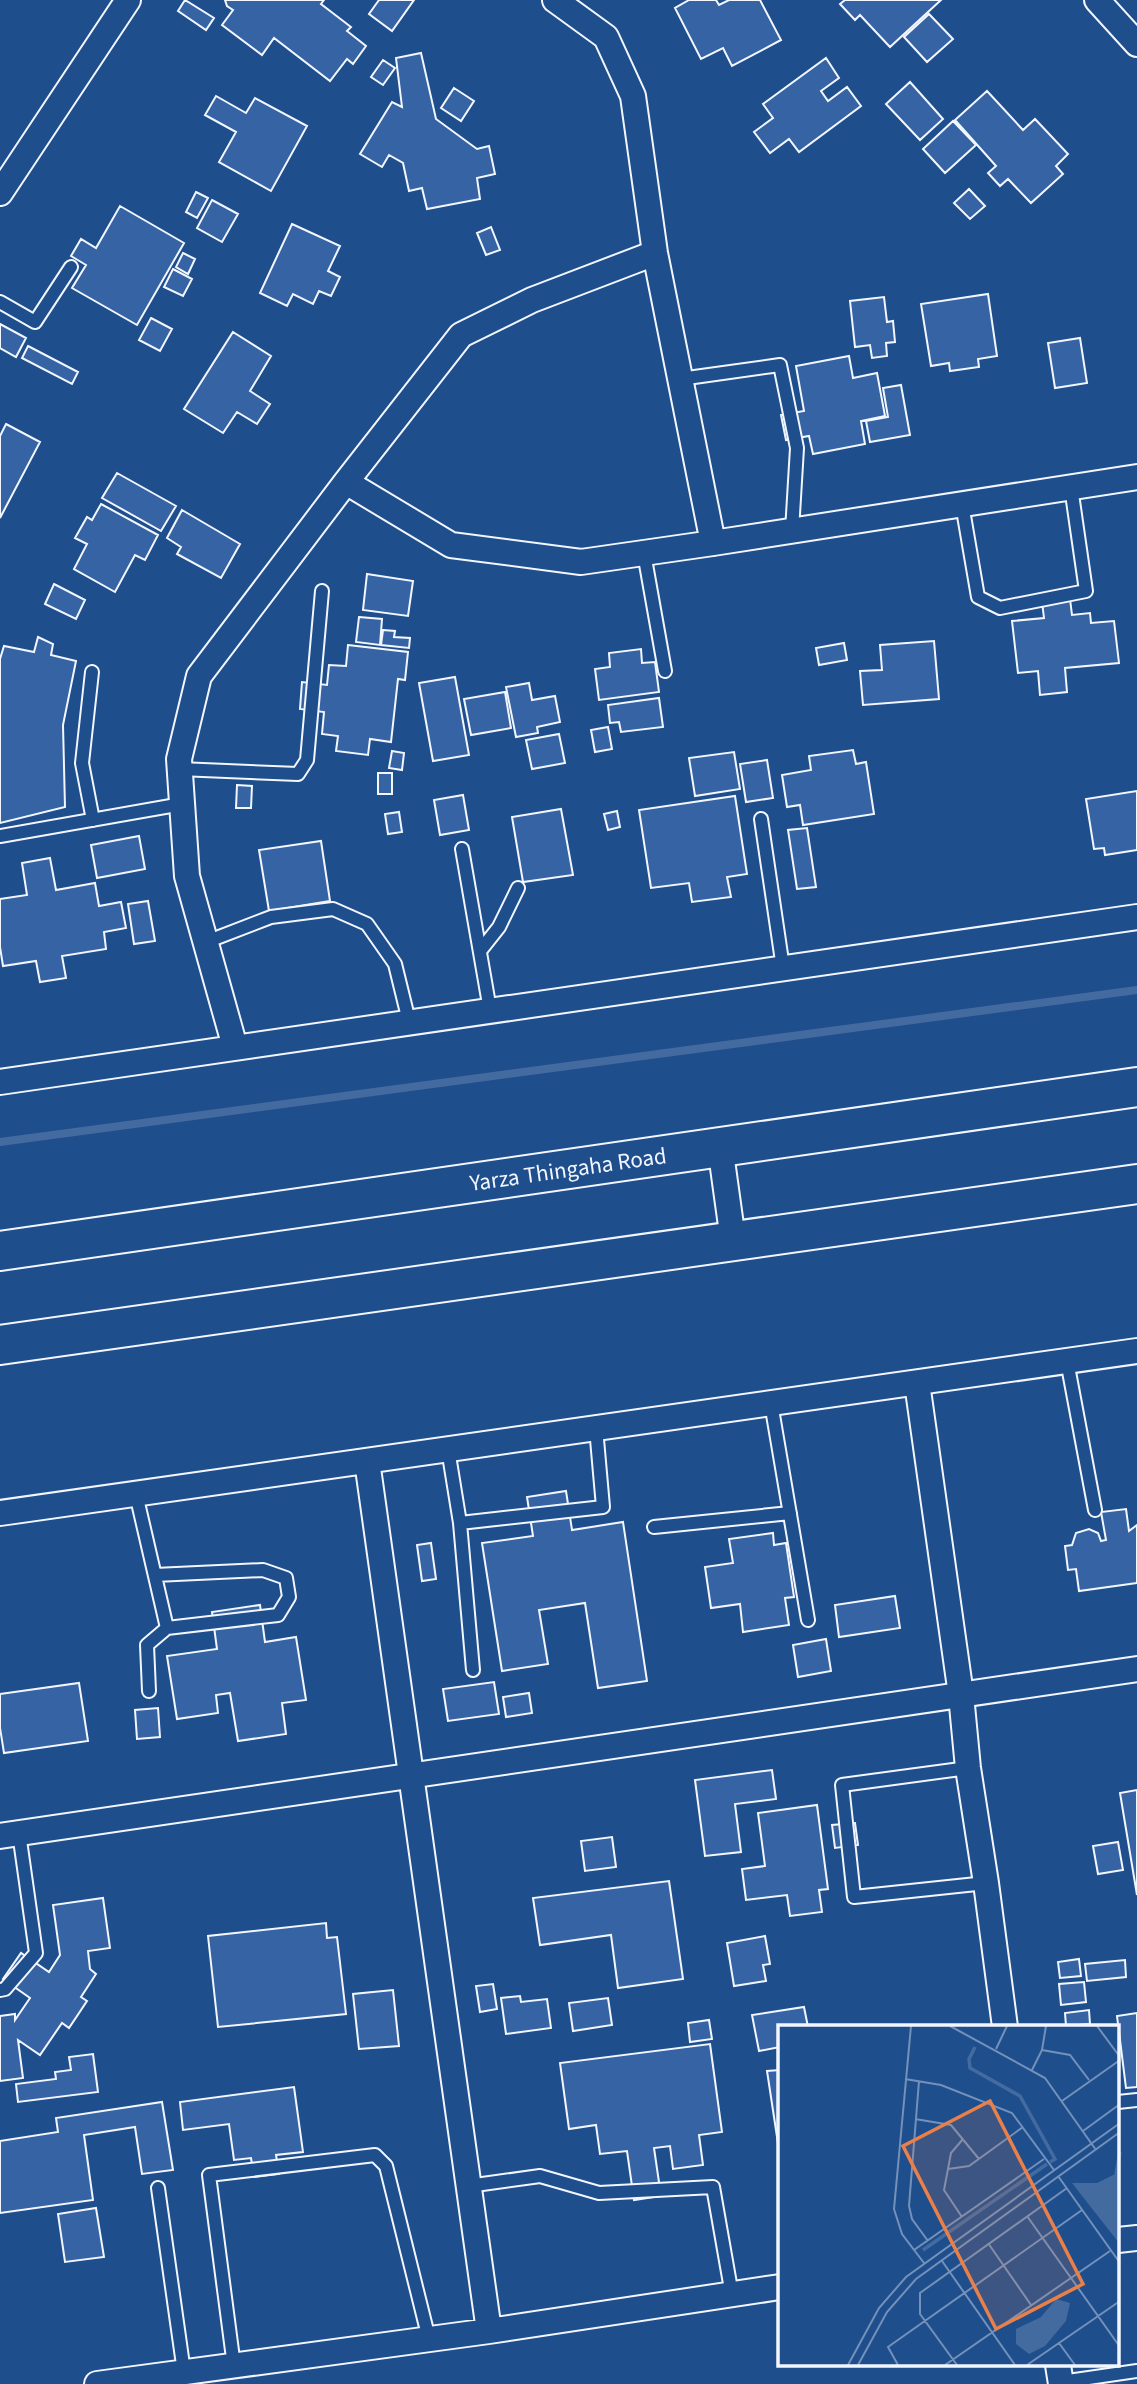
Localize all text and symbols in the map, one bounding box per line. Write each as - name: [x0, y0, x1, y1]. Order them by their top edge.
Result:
- street label: Yarza Thingaha Road: [467, 1139, 669, 1200]
- inset map: [778, 2025, 1120, 2366]

